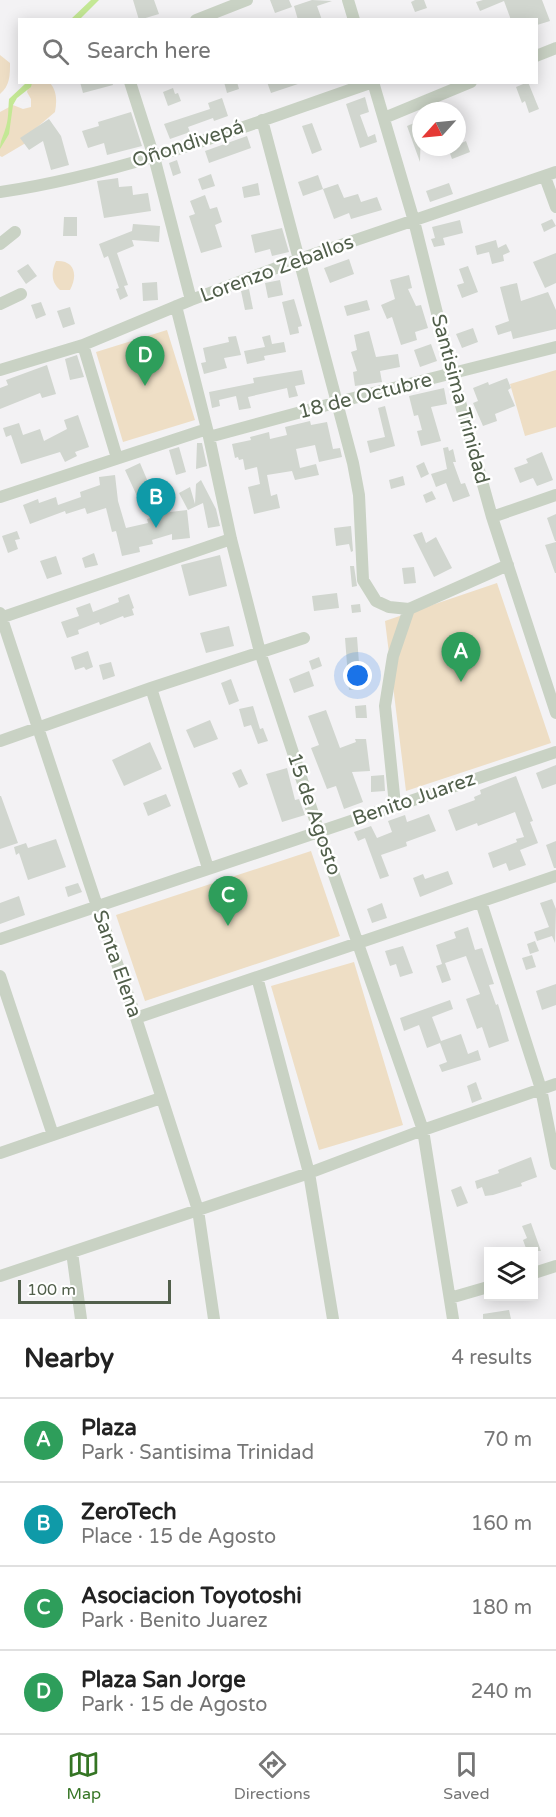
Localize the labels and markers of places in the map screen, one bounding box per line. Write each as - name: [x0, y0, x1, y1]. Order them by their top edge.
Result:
- pin: D: [126, 336, 164, 386]
- pin: B: [136, 478, 176, 528]
- pin: A: [442, 632, 480, 682]
- pin: C: [208, 876, 248, 926]

